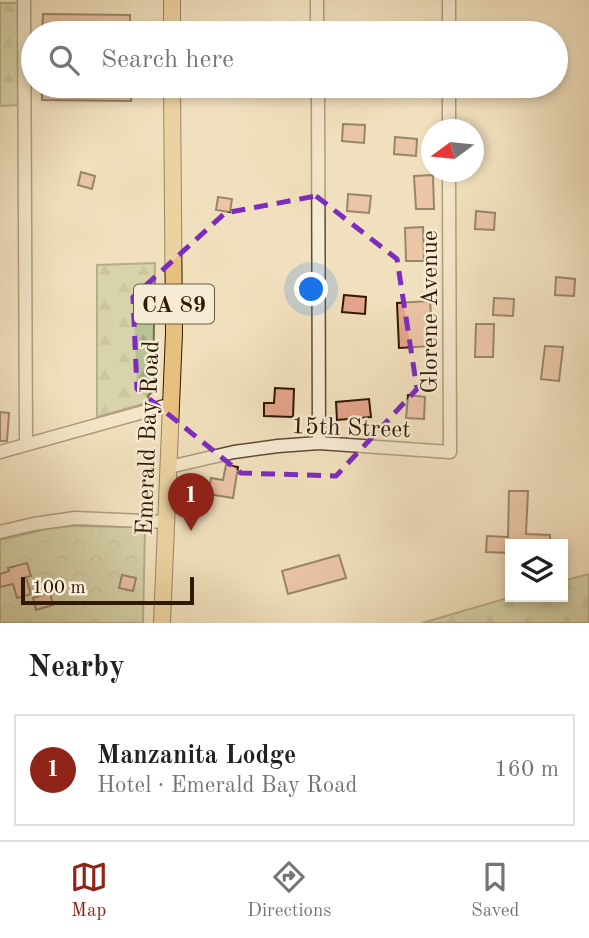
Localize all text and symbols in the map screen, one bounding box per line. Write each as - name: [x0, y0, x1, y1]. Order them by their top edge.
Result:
- search box: [21, 21, 568, 98]
- icon: search: [45, 41, 83, 79]
- text: Search here: [101, 47, 234, 73]
- north arrow: [421, 119, 484, 182]
- street label: Glorene Avenue: [419, 230, 443, 394]
- your location: [294, 272, 328, 306]
- road number: CA 89: [134, 284, 214, 324]
- street label: Emerald Bay Road: [134, 340, 164, 536]
- street label: 15th Street: [291, 415, 411, 443]
- pin: 1: [168, 473, 214, 531]
- map controls: [505, 539, 568, 602]
- button: layers: [505, 539, 568, 602]
- scale bar: [21, 574, 194, 606]
- text: 100 m: [32, 579, 85, 598]
- text: Nearby: [28, 653, 125, 683]
- text: Manzanita Lodge: [97, 743, 296, 769]
- text: 1: [46, 758, 60, 781]
- text: 160 m: [494, 758, 559, 781]
- text: Hotel · Emerald Bay Road: [97, 774, 358, 797]
- tab: Map: [70, 858, 108, 923]
- tab: Directions: [247, 858, 332, 923]
- tab: Saved: [471, 858, 519, 923]

